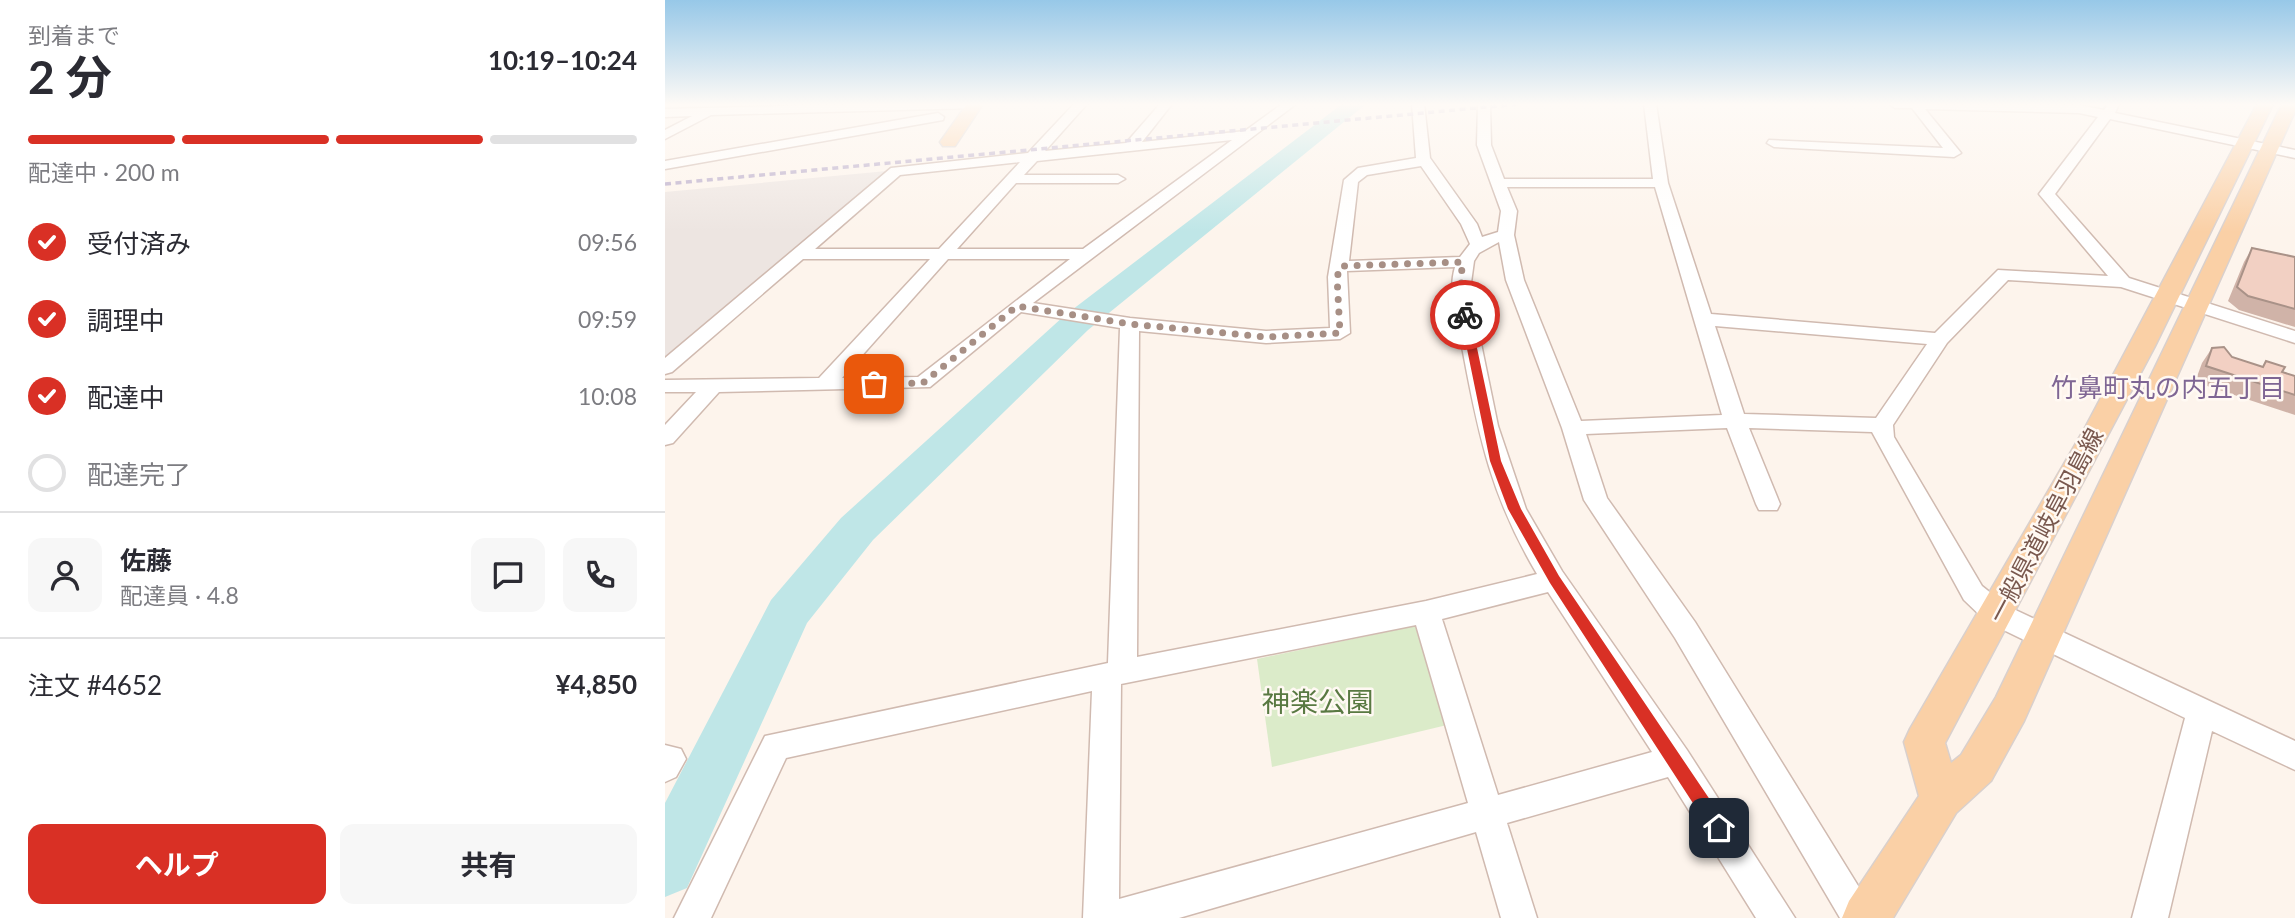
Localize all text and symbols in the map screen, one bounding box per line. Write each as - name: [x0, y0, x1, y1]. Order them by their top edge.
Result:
- text: 到着まで: [28, 21, 120, 49]
- text: 10:19–10:24: [488, 44, 637, 76]
- text: 2 分: [28, 49, 112, 104]
- text: 配達中 · 200 m: [28, 158, 180, 186]
- icon: check: [28, 223, 66, 261]
- text: 受付済み: [87, 227, 191, 259]
- text: 09:56: [578, 228, 637, 256]
- courier: [1430, 280, 1500, 350]
- icon: bike: [1446, 296, 1484, 334]
- icon: check: [28, 300, 66, 338]
- text: 調理中: [87, 304, 165, 336]
- text: 09:59: [578, 305, 637, 333]
- pin: [844, 354, 904, 414]
- icon: bag: [855, 365, 893, 403]
- district label: 竹鼻町丸の内五丁目: [2051, 371, 2285, 403]
- icon: check: [28, 377, 66, 415]
- text: 配達中: [87, 381, 165, 413]
- text: 10:08: [578, 382, 637, 410]
- street label: 一般県道岐阜羽島線: [1981, 423, 2109, 627]
- text: 配達完了: [87, 458, 191, 490]
- button: person: [28, 538, 102, 612]
- button: chat: [471, 538, 545, 612]
- button: phone: [563, 538, 637, 612]
- text: 佐藤: [120, 544, 172, 576]
- text: 配達員 · 4.8: [120, 581, 239, 609]
- text: ¥4,850: [556, 668, 637, 700]
- text: 注文 #4652: [28, 669, 162, 701]
- park label: 神楽公園: [1262, 684, 1374, 718]
- pin: [1689, 798, 1749, 858]
- icon: home: [1700, 809, 1738, 847]
- button: ヘルプ: [28, 824, 326, 904]
- button: 共有: [340, 824, 637, 904]

